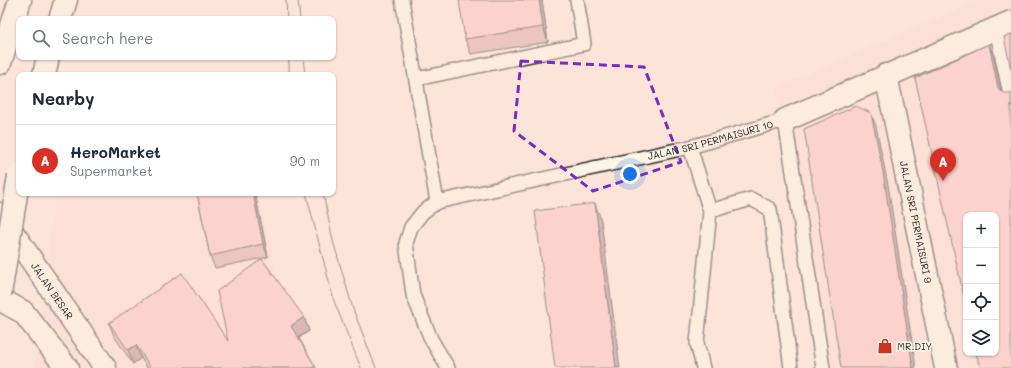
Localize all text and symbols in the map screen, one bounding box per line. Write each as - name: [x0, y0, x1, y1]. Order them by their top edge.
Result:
- search box: [16, 16, 336, 60]
- icon: search: [30, 27, 52, 49]
- text: Search here: [62, 28, 153, 48]
- text: Nearby: [32, 87, 94, 109]
- street label: JALAN SRI PERMAISURI 10: [646, 117, 775, 163]
- text: HeroMarket: [70, 142, 161, 162]
- pin: A: [930, 148, 956, 181]
- text: A: [40, 152, 50, 169]
- text: 90 m: [290, 152, 320, 169]
- street label: JALAN SRI PERMAISURI 9: [897, 159, 935, 285]
- text: Supermarket: [70, 162, 153, 179]
- your location: [620, 164, 640, 184]
- map controls: [963, 212, 999, 356]
- button: +: [963, 212, 999, 248]
- button: −: [963, 248, 999, 284]
- street label: JALAN BESAR: [28, 260, 77, 322]
- button: locate: [963, 284, 999, 320]
- button: layers: [963, 320, 999, 356]
- shop icon: MR.DIY: [876, 337, 894, 355]
- place label: MR.DIY: [897, 339, 932, 353]

